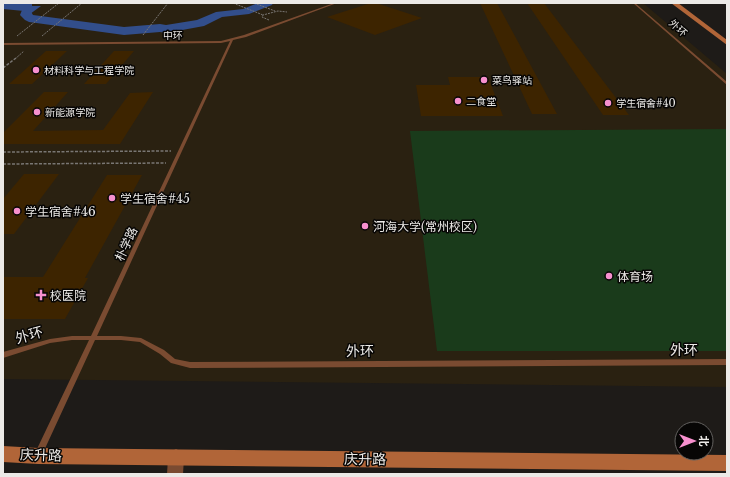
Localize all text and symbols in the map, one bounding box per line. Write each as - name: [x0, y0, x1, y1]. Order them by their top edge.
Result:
- street label: 外环: [666, 17, 690, 39]
- street label: 中环: [163, 29, 183, 42]
- place label: 材料科学与工程学院: [44, 64, 134, 77]
- marker: 材料科学与工程学院: [31, 65, 41, 75]
- place label: 菜鸟驿站: [492, 74, 532, 87]
- marker: 菜鸟驿站: [479, 75, 489, 85]
- place label: 二食堂: [466, 95, 496, 108]
- marker: 二食堂: [453, 96, 463, 106]
- place label: 学生宿舍#40: [616, 97, 676, 110]
- marker: 学生宿舍#40: [603, 98, 613, 108]
- place label: 新能源学院: [45, 106, 95, 119]
- marker: 新能源学院: [32, 107, 42, 117]
- place label: 学生宿舍#45: [120, 191, 190, 206]
- marker: 学生宿舍#45: [107, 193, 117, 203]
- place label: 学生宿舍#46: [25, 204, 96, 219]
- marker: 学生宿舍#46: [12, 206, 22, 216]
- place label: 河海大学(常州校区): [373, 219, 477, 234]
- marker: 河海大学(常州校区): [360, 221, 370, 231]
- street label: 朴学路: [112, 225, 140, 263]
- place label: 体育场: [617, 269, 653, 284]
- marker: 体育场: [604, 271, 614, 281]
- place label: 校医院: [50, 288, 86, 303]
- marker: 校医院: [35, 289, 47, 301]
- street label: 外环: [13, 322, 45, 348]
- street label: 外环: [670, 341, 698, 359]
- street label: 外环: [346, 342, 374, 360]
- north arrow: [674, 421, 714, 461]
- text: 北: [697, 436, 711, 447]
- street label: 庆升路: [20, 445, 62, 465]
- street label: 庆升路: [344, 450, 386, 468]

